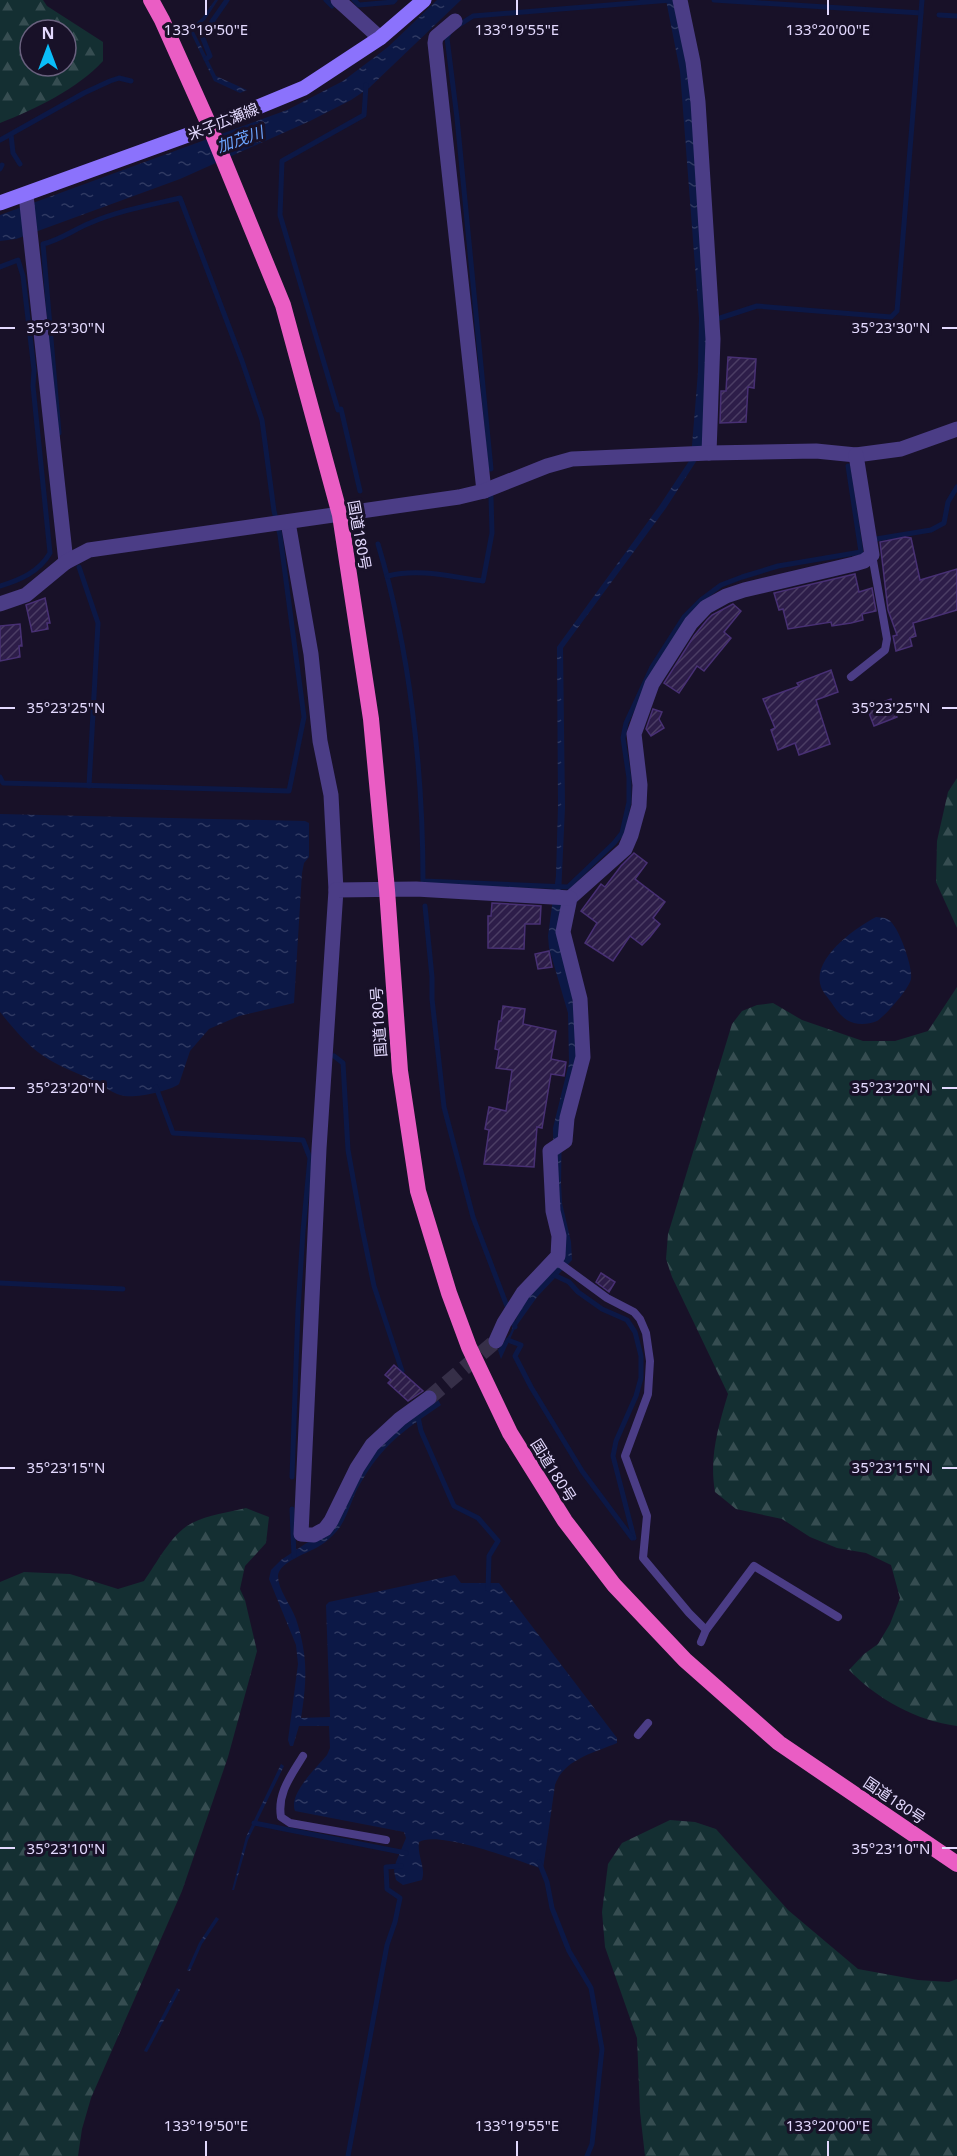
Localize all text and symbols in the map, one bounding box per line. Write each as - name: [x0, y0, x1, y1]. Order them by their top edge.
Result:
- north arrow: [18, 18, 78, 78]
- text: 133°19'50"E: [164, 19, 248, 39]
- text: 133°19'55"E: [475, 19, 559, 39]
- text: 133°20'00"E: [786, 19, 870, 39]
- text: N: [41, 22, 55, 44]
- street label: 米子広瀬線: [184, 98, 262, 144]
- water label: 加茂川: [214, 120, 268, 157]
- text: 35°23'30"N: [27, 317, 105, 337]
- text: 35°23'30"N: [852, 317, 930, 337]
- street label: 国道180号: [344, 498, 376, 572]
- text: 35°23'25"N: [27, 697, 105, 717]
- text: 35°23'25"N: [852, 697, 930, 717]
- street label: 国道180号: [366, 986, 390, 1058]
- text: 35°23'20"N: [27, 1077, 105, 1097]
- text: 35°23'20"N: [852, 1077, 930, 1097]
- street label: 国道180号: [527, 1435, 581, 1505]
- text: 35°23'15"N: [27, 1457, 105, 1477]
- text: 35°23'15"N: [852, 1457, 930, 1477]
- street label: 国道180号: [860, 1772, 930, 1828]
- text: 35°23'10"N: [27, 1838, 105, 1858]
- text: 35°23'10"N: [852, 1838, 930, 1858]
- text: 133°19'50"E: [164, 2115, 248, 2135]
- text: 133°19'55"E: [475, 2115, 559, 2135]
- text: 133°20'00"E: [786, 2115, 870, 2135]

